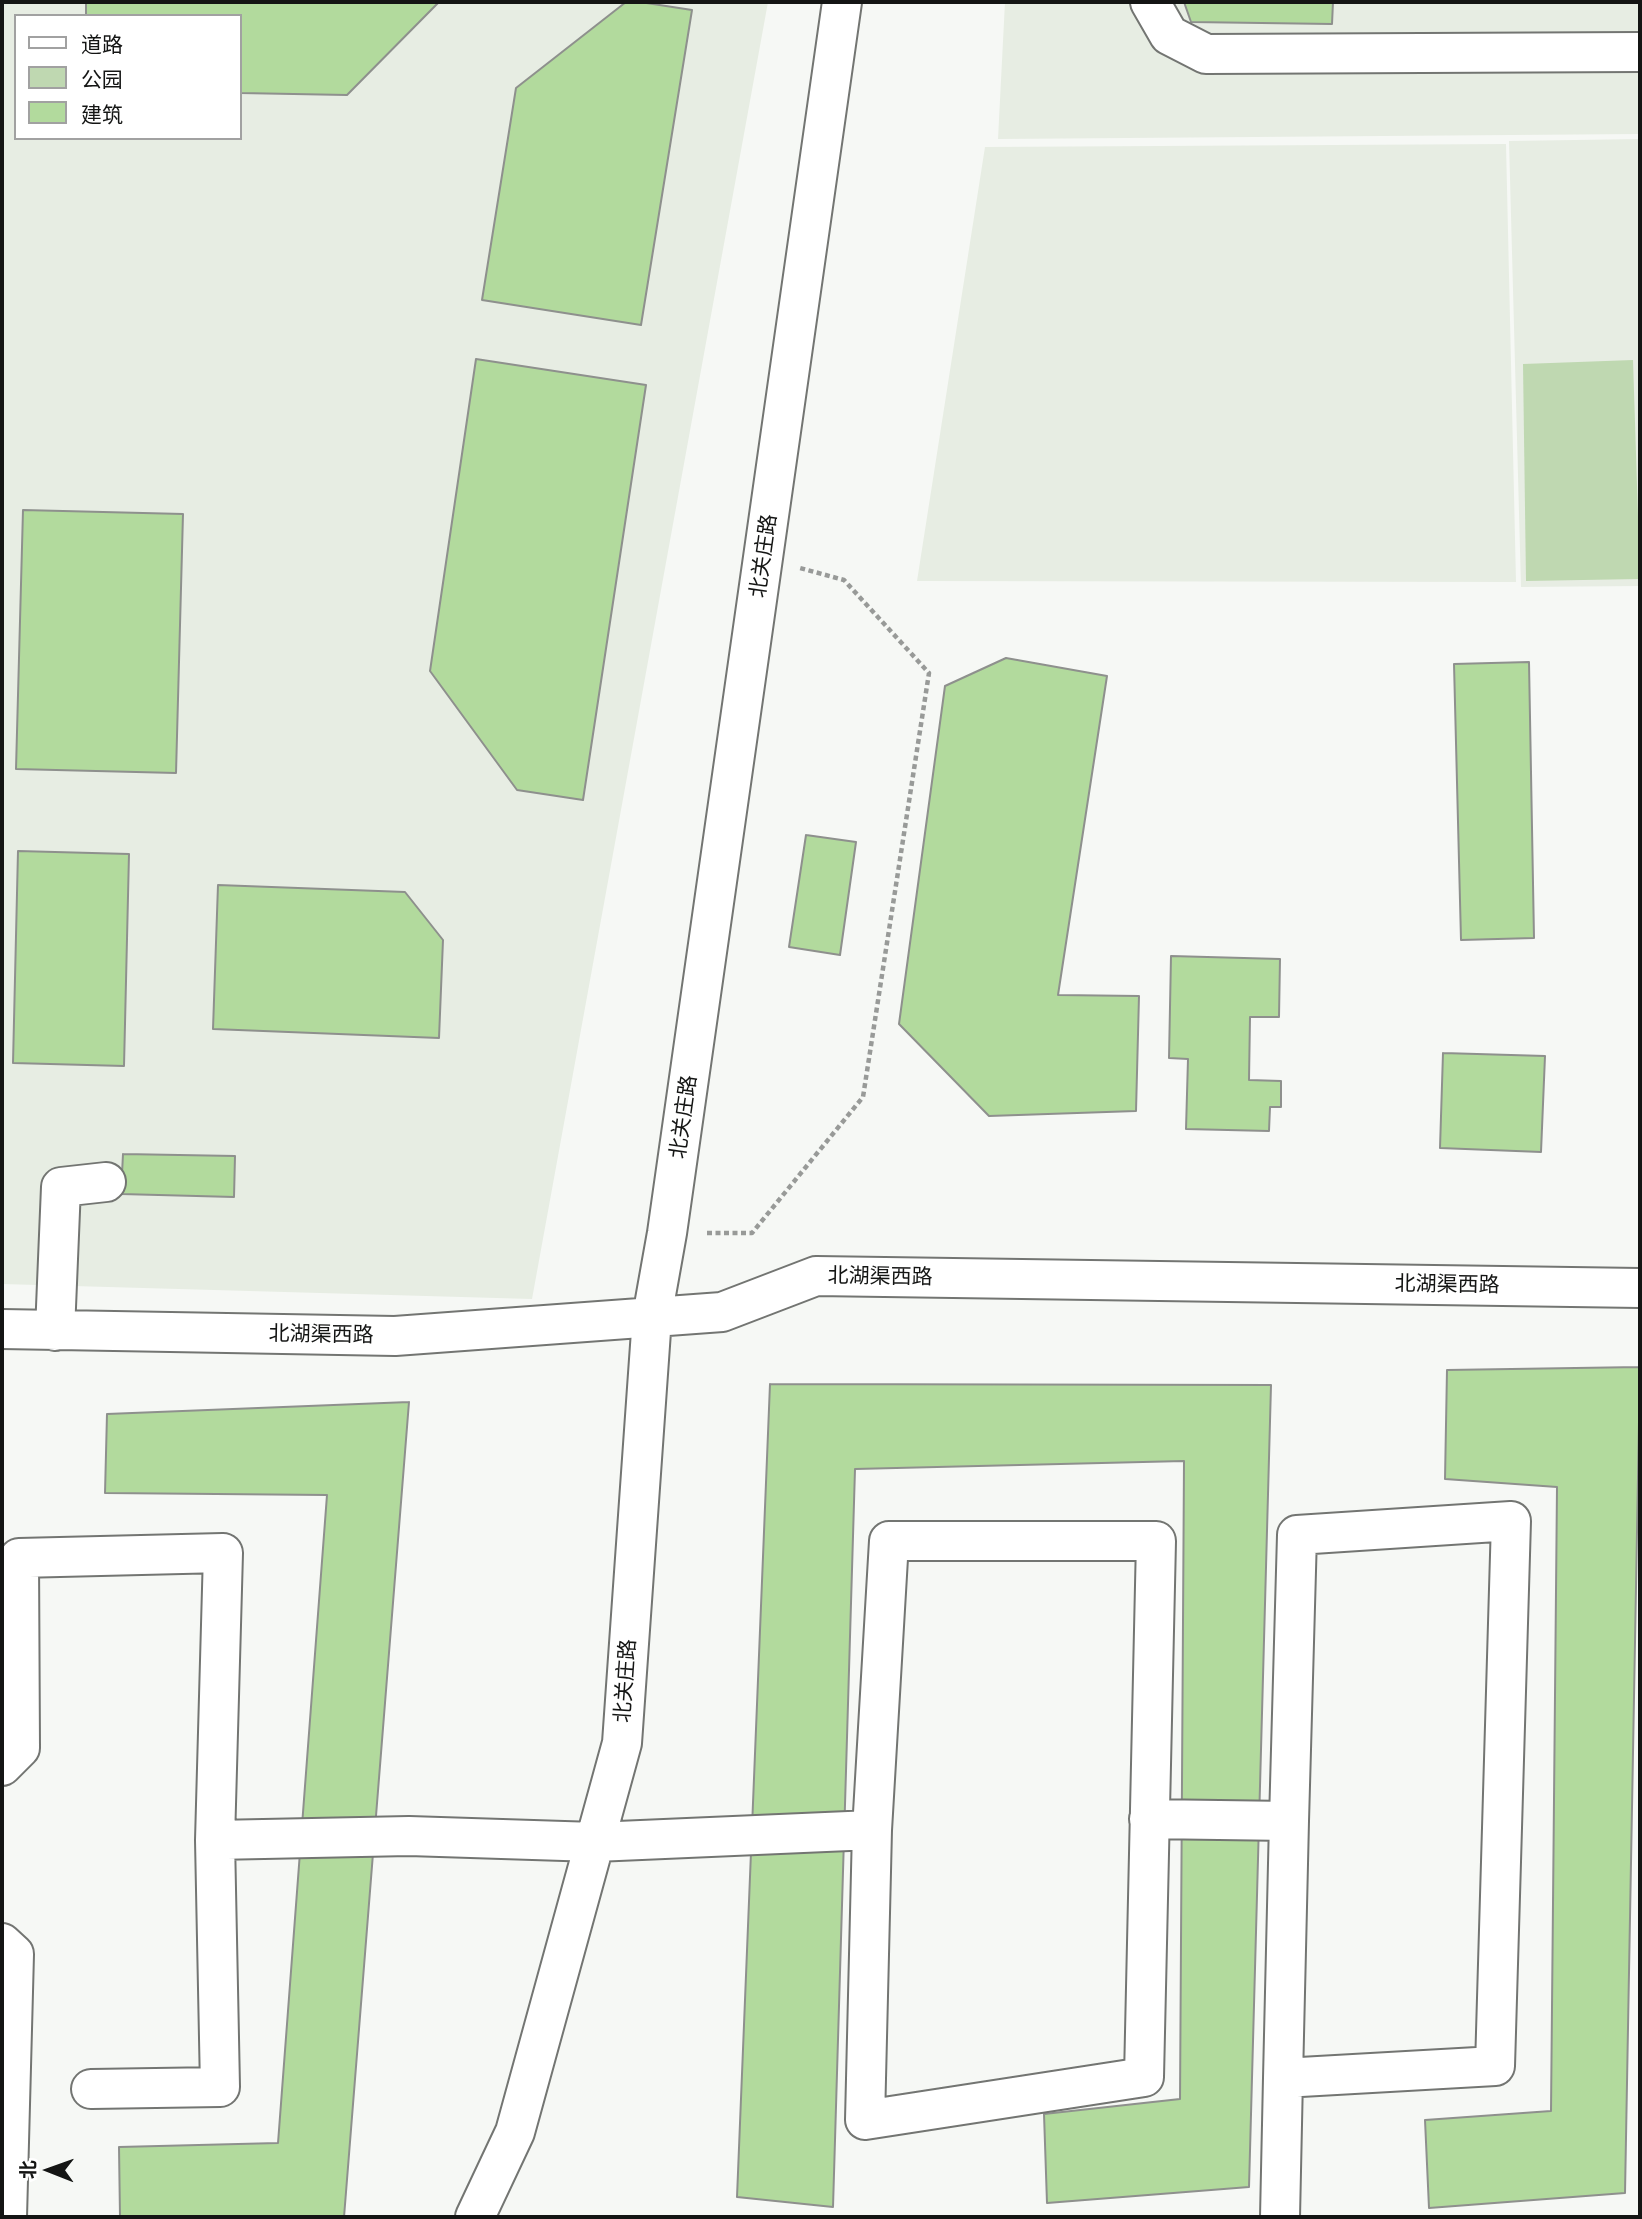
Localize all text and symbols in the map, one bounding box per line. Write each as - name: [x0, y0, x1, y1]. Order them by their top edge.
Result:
- legend: [14, 14, 242, 140]
- text: 道路: [81, 30, 123, 58]
- text: 公园: [81, 65, 123, 93]
- text: 建筑: [81, 100, 123, 128]
- street label: 北关庄路: [746, 513, 782, 599]
- street label: 北关庄路: [666, 1074, 702, 1160]
- street label: 北湖渠西路: [827, 1263, 933, 1291]
- street label: 北湖渠西路: [1394, 1271, 1500, 1299]
- street label: 北湖渠西路: [268, 1321, 374, 1349]
- street label: 北关庄路: [611, 1638, 641, 1724]
- north arrow: [14, 2135, 84, 2205]
- text: 北: [16, 2160, 40, 2179]

